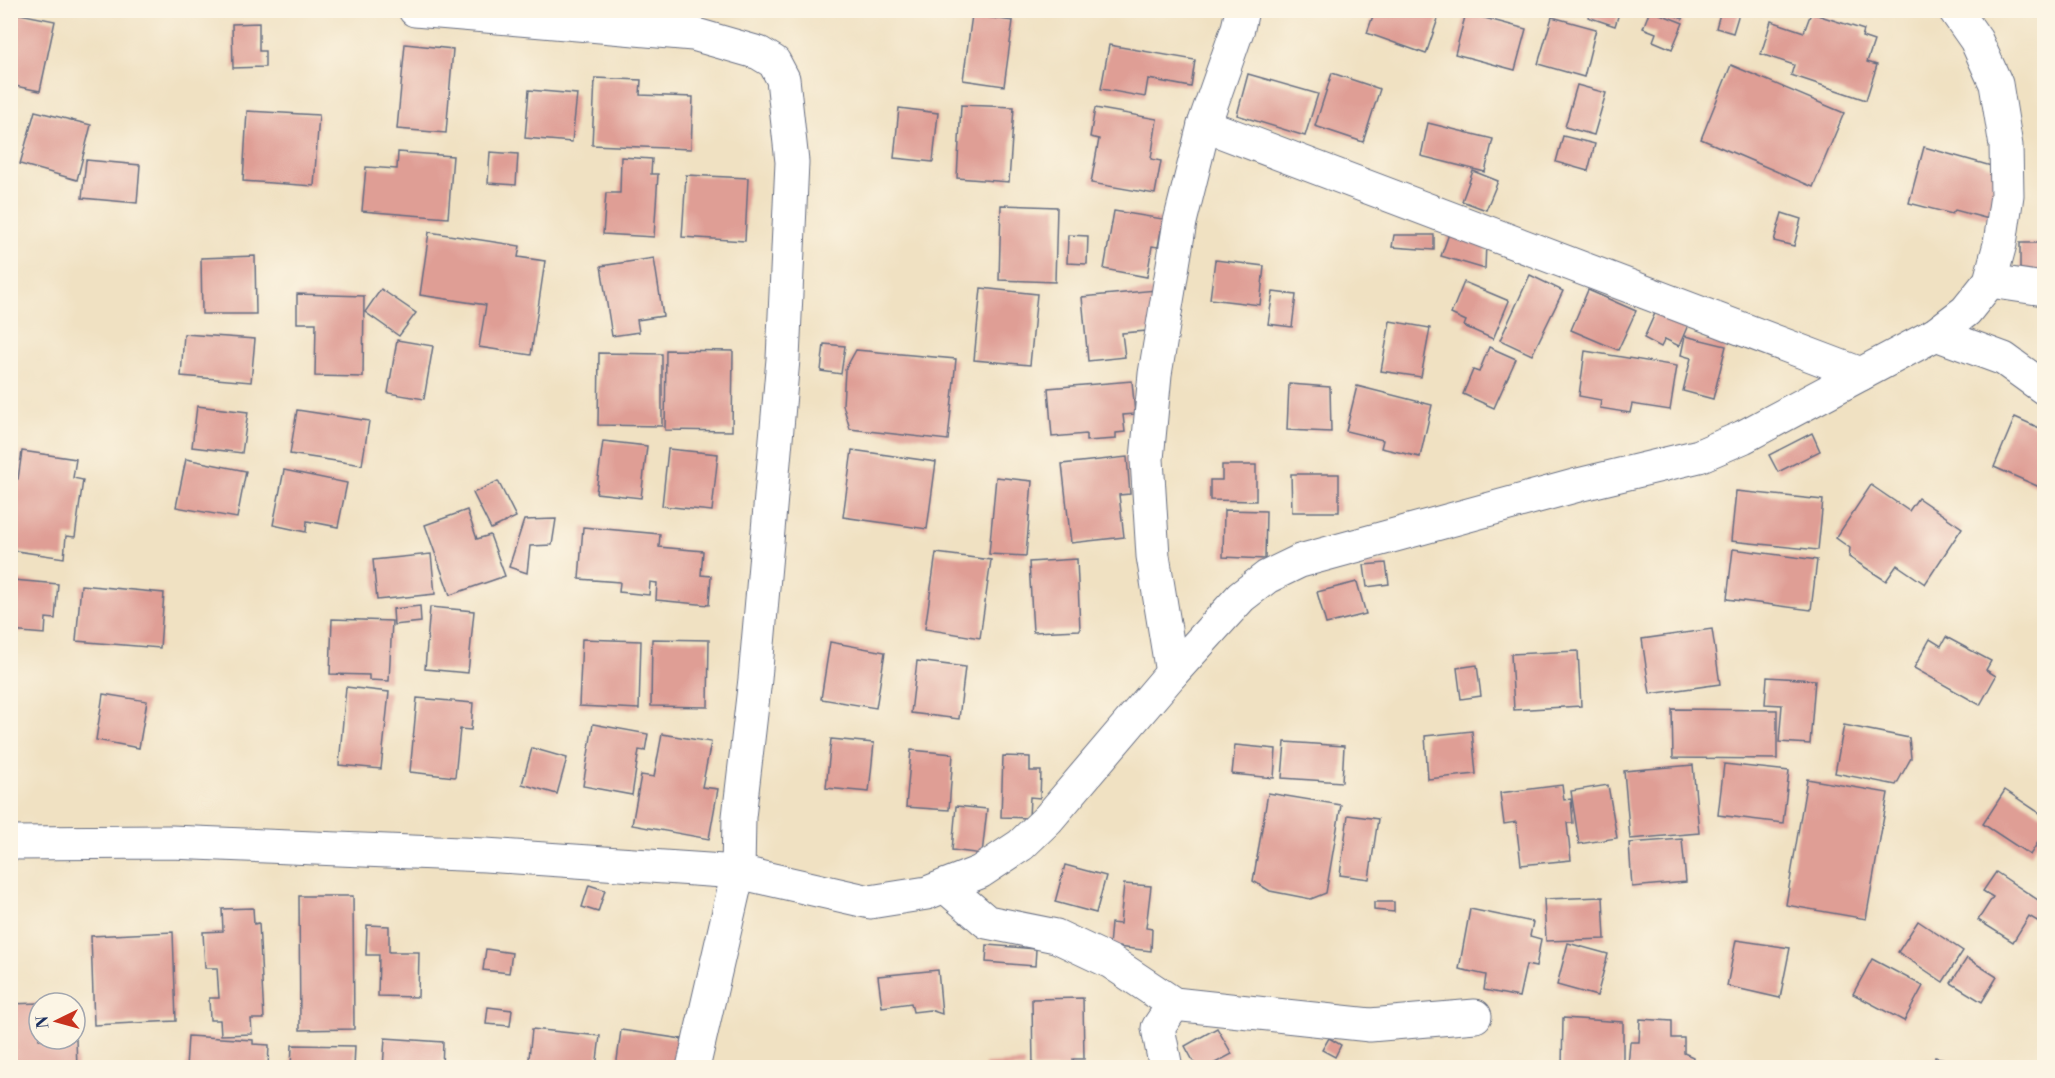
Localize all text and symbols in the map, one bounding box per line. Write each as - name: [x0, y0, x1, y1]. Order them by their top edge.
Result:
- north arrow: [27, 991, 87, 1051]
- text: N: [33, 1015, 54, 1029]

